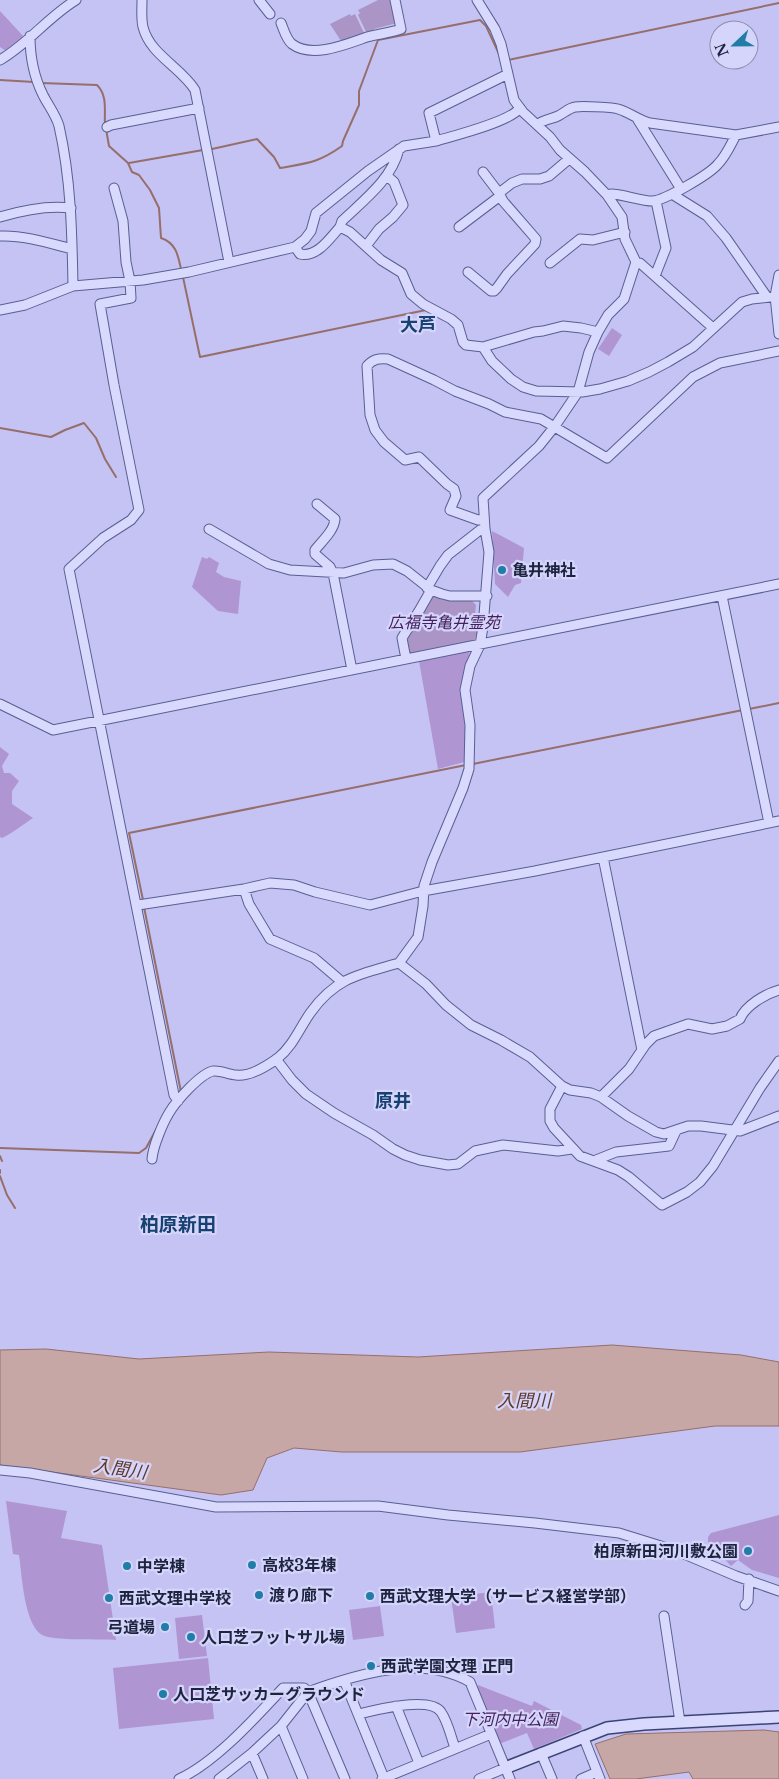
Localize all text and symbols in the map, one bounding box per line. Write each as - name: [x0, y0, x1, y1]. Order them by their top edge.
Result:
- north arrow: [709, 20, 759, 70]
- text: N: [711, 40, 733, 59]
- district label: 大芦: [400, 314, 436, 336]
- place label: 亀井神社: [512, 560, 576, 580]
- marker: 亀井神社: [496, 564, 508, 576]
- park label: 広福寺亀井霊苑: [388, 612, 503, 632]
- district label: 原井: [375, 1090, 411, 1112]
- district label: 柏原新田: [140, 1213, 216, 1236]
- water label: 入間川: [497, 1390, 553, 1412]
- water label: 入間川: [92, 1454, 150, 1484]
- place label: 柏原新田河川敷公園: [594, 1541, 738, 1561]
- marker: 柏原新田河川敷公園: [742, 1545, 754, 1557]
- place label: 高校3年棟: [262, 1555, 336, 1575]
- place label: 中学棟: [137, 1556, 185, 1576]
- marker: 高校3年棟: [246, 1559, 258, 1571]
- marker: 中学棟: [121, 1560, 133, 1572]
- place label: 渡り廊下: [269, 1585, 333, 1605]
- place label: 西武文理大学（サービス経営学部）: [380, 1586, 636, 1606]
- place label: 西武文理中学校: [119, 1588, 231, 1608]
- marker: 渡り廊下: [253, 1589, 265, 1601]
- marker: 西武文理大学（サービス経営学部）: [364, 1590, 376, 1602]
- marker: 西武文理中学校: [103, 1592, 115, 1604]
- place label: 弓道場: [107, 1617, 155, 1637]
- marker: 弓道場: [159, 1621, 171, 1633]
- place label: 人口芝フットサル場: [201, 1627, 345, 1647]
- marker: 人口芝フットサル場: [185, 1631, 197, 1643]
- place label: 西武学園文理 正門: [381, 1656, 513, 1676]
- marker: 西武学園文理 正門: [365, 1660, 377, 1672]
- place label: 人口芝サッカーグラウンド: [173, 1684, 365, 1704]
- marker: 人口芝サッカーグラウンド: [157, 1688, 169, 1700]
- park label: 下河内中公園: [462, 1709, 560, 1729]

